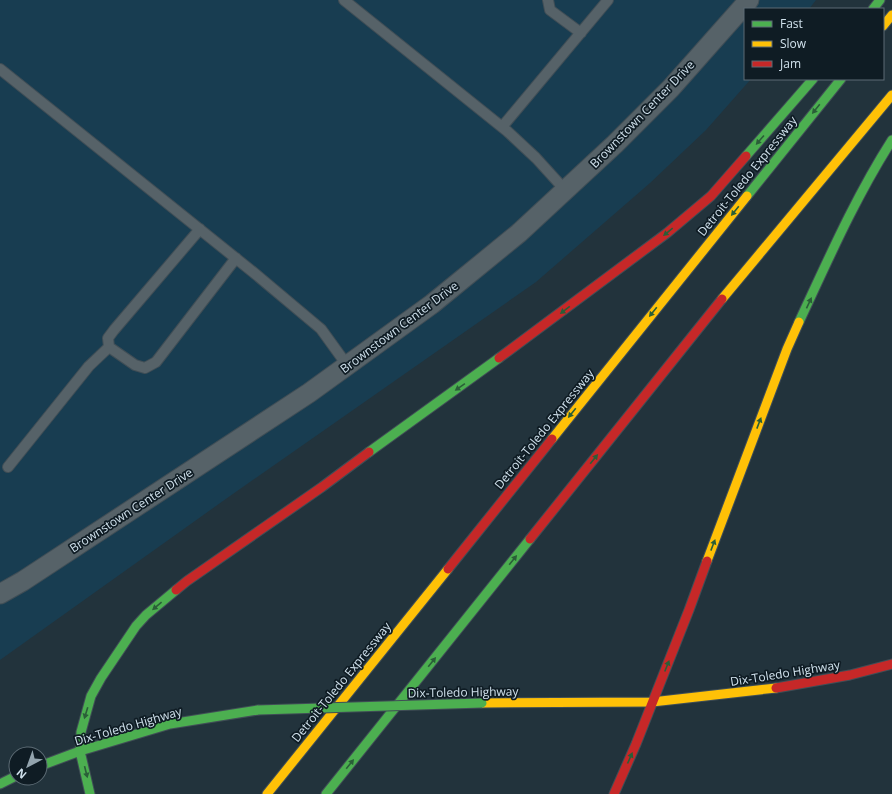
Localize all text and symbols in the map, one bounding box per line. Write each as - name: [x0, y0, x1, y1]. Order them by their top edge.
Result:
- legend: [744, 8, 884, 80]
- text: Fast: [780, 15, 803, 32]
- text: Slow: [780, 35, 807, 52]
- text: Jam: [779, 55, 801, 72]
- street label: Brownstown Center Drive: [586, 56, 698, 172]
- one-way arrow: [812, 104, 820, 115]
- street label: Detroit-Toledo Expressway: [693, 112, 801, 239]
- one-way arrow: [756, 135, 765, 146]
- one-way arrow: [730, 205, 739, 216]
- one-way arrow: [663, 228, 674, 237]
- street label: Brownstown Center Drive: [337, 277, 462, 377]
- one-way arrow: [806, 298, 812, 309]
- one-way arrow: [559, 306, 570, 315]
- one-way arrow: [649, 307, 658, 318]
- street label: Detroit-Toledo Expressway: [490, 365, 598, 492]
- one-way arrow: [455, 383, 465, 391]
- one-way arrow: [567, 408, 576, 419]
- one-way arrow: [757, 417, 763, 429]
- one-way arrow: [590, 454, 599, 465]
- street label: Brownstown Center Drive: [66, 464, 196, 556]
- one-way arrow: [710, 538, 716, 550]
- one-way arrow: [508, 555, 517, 566]
- one-way arrow: [152, 601, 163, 610]
- street label: Detroit-Toledo Expressway: [287, 618, 395, 745]
- street label: Dix-Toledo Highway: [729, 656, 842, 690]
- one-way arrow: [427, 657, 436, 668]
- one-way arrow: [664, 660, 670, 672]
- street label: Dix-Toledo Highway: [407, 683, 520, 701]
- street label: Dix-Toledo Highway: [72, 702, 185, 749]
- one-way arrow: [83, 707, 89, 719]
- north arrow: [8, 746, 48, 786]
- one-way arrow: [627, 752, 633, 764]
- one-way arrow: [346, 758, 355, 769]
- text: N: [13, 765, 29, 783]
- one-way arrow: [83, 766, 89, 779]

